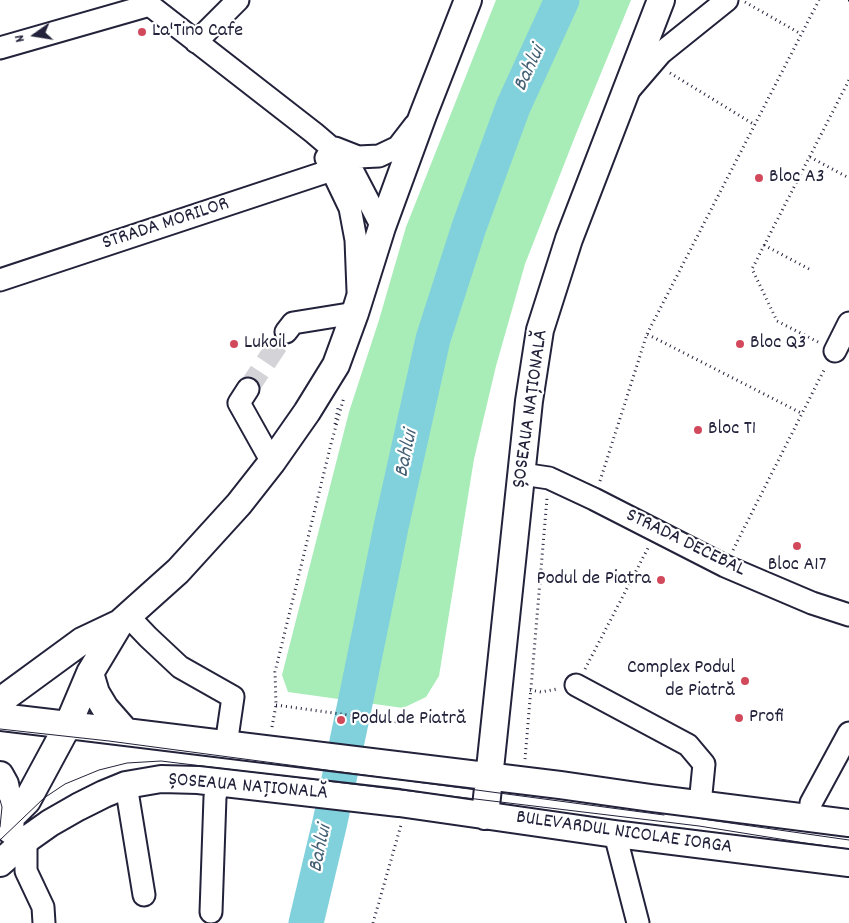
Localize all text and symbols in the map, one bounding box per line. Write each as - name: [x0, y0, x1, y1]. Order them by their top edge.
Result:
- north arrow: [10, 10, 60, 60]
- place label: La'Tino Cafe: [152, 20, 243, 44]
- marker: La'Tino Cafe: [136, 26, 148, 38]
- text: N: [10, 33, 31, 44]
- water label: Bahlui: [510, 42, 552, 96]
- place label: Bloc A3: [769, 166, 825, 190]
- marker: Bloc A3: [753, 172, 765, 184]
- street label: STRADA MORILOR: [100, 193, 232, 257]
- street label: ȘOSEAUA NAȚIONALĂ: [509, 328, 555, 490]
- place label: Lukoil: [244, 332, 286, 356]
- place label: Bloc Q3: [750, 332, 806, 356]
- marker: Lukoil: [228, 338, 240, 350]
- marker: Bloc Q3: [734, 338, 746, 350]
- place label: Bloc T1: [708, 418, 756, 442]
- marker: Bloc T1: [692, 424, 704, 436]
- water label: Bahlui: [391, 428, 425, 480]
- street label: STRADA DECEBAL: [621, 505, 749, 583]
- marker: Bloc A17: [791, 540, 803, 552]
- place label: Bloc A17: [768, 554, 826, 578]
- place label: Podul de Piatra: [537, 568, 651, 592]
- marker: Podul de Piatra: [655, 574, 667, 586]
- place label: Complex Podul de Piatră: [627, 657, 735, 704]
- marker: Complex Podul de Piatră: [739, 675, 751, 687]
- place label: Profi: [749, 706, 784, 730]
- place label: Podul de Piatră: [351, 708, 466, 732]
- marker: Profi: [733, 712, 745, 724]
- marker: Podul de Piatră: [335, 714, 347, 726]
- street label: ȘOSEAUA NAȚIONALĂ: [168, 769, 328, 807]
- street label: BULEVARDUL NICOLAE IORGA: [514, 807, 734, 861]
- water label: Bahlui: [305, 823, 339, 875]

